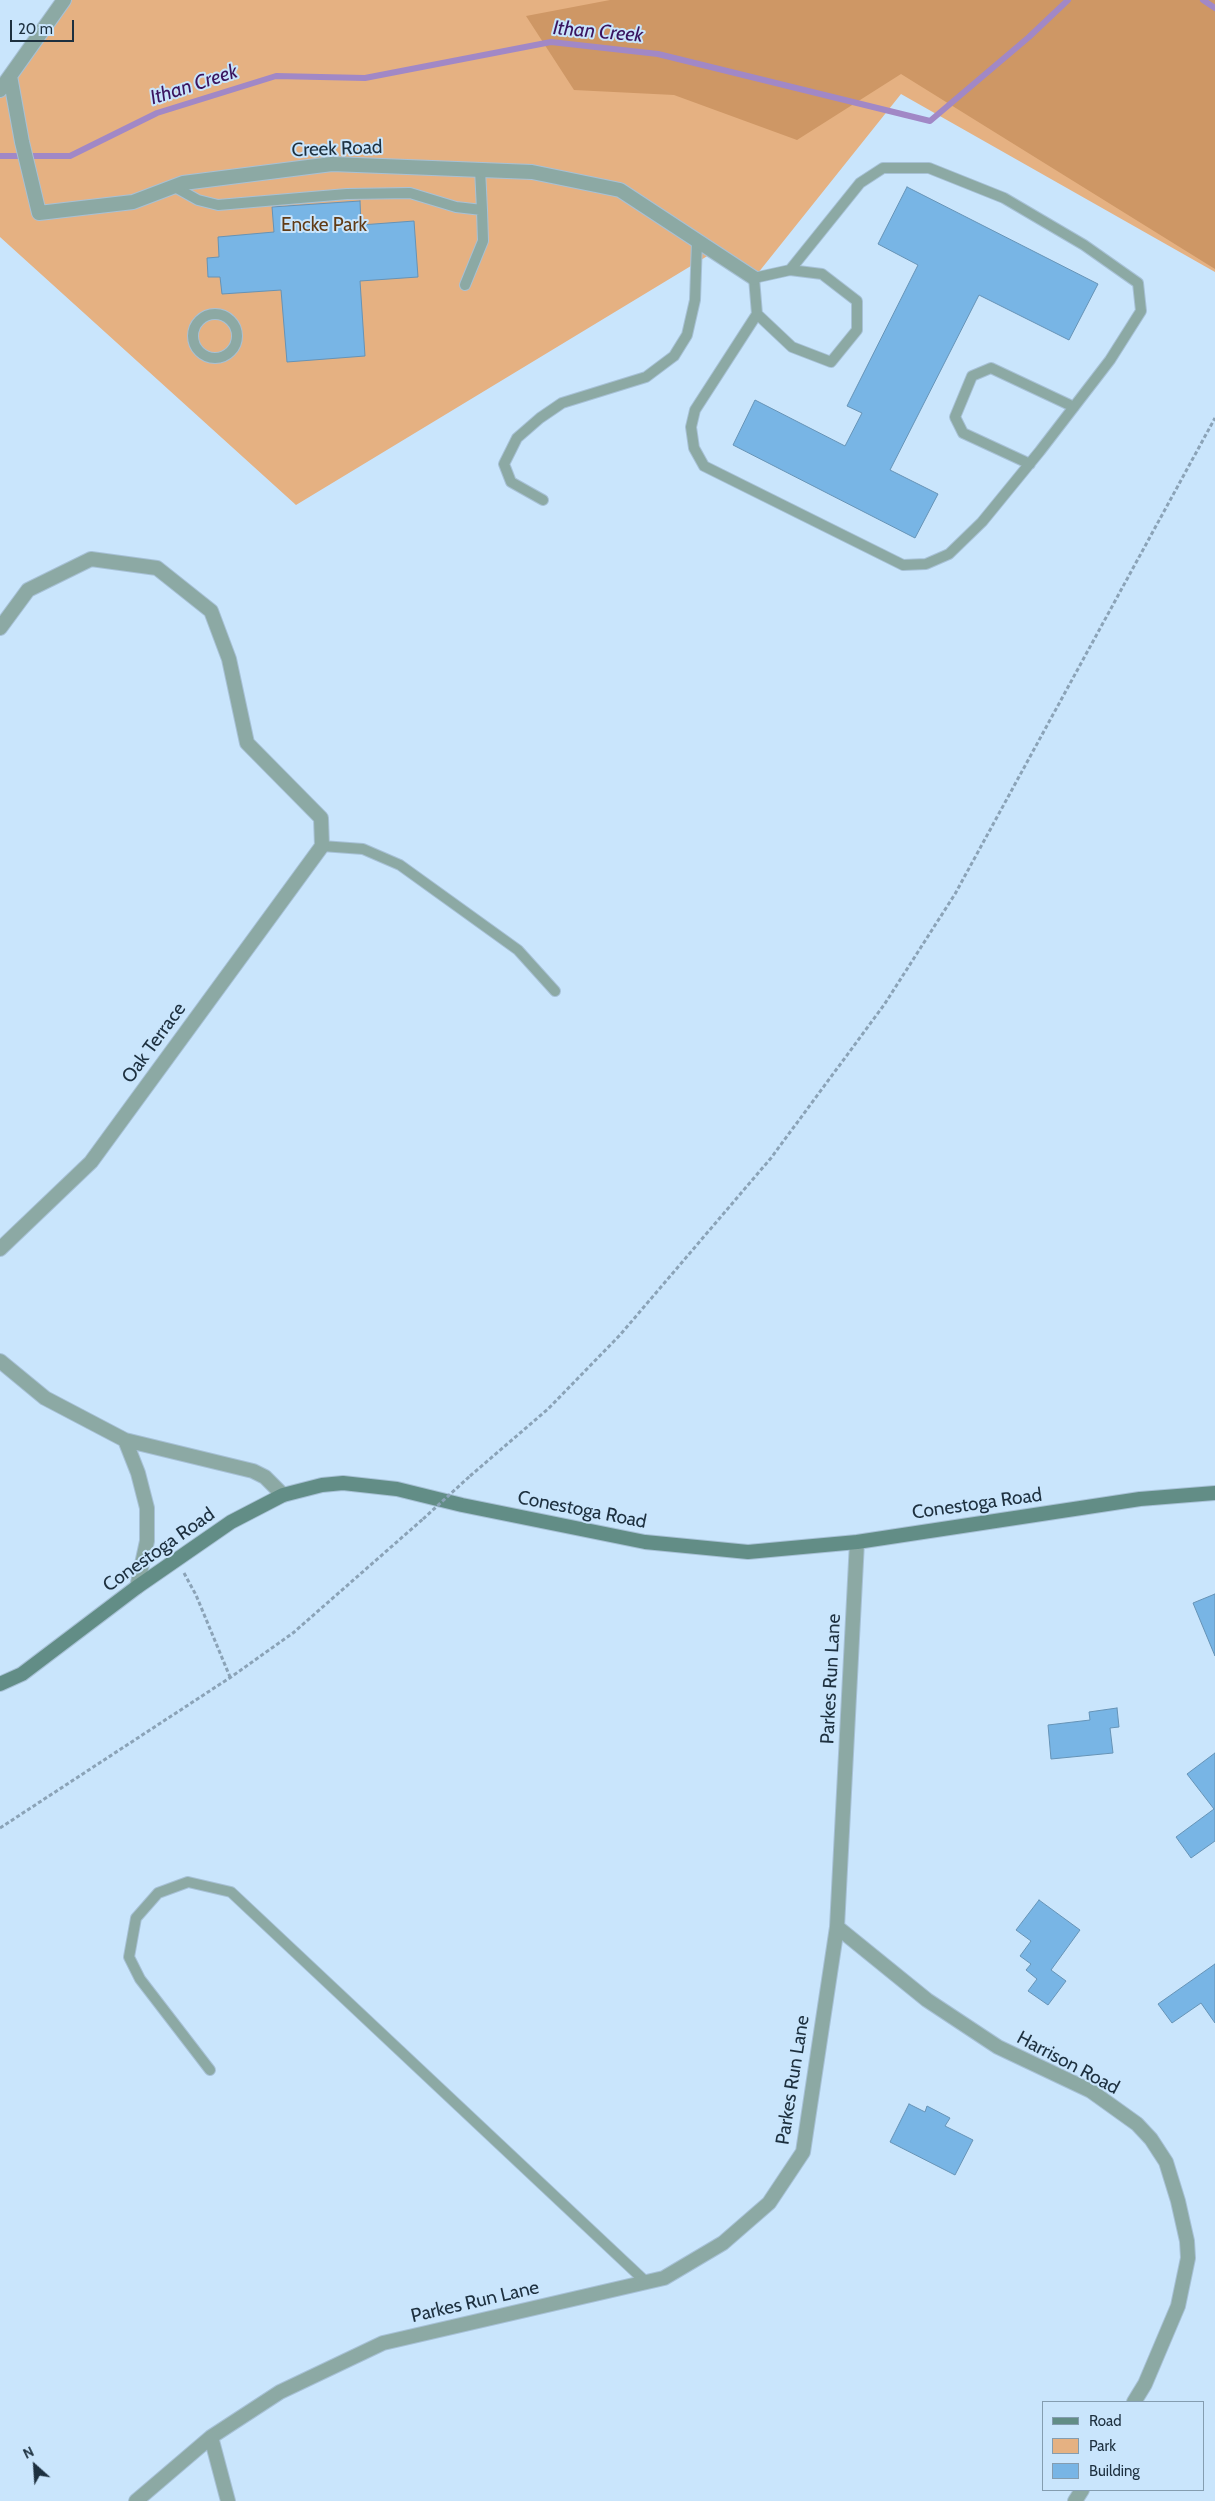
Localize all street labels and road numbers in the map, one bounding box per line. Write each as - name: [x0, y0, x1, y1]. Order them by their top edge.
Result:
- street label: Creek Road: [291, 136, 383, 162]
- street label: Oak Terrace: [117, 998, 191, 1088]
- street label: Conestoga Road: [911, 1484, 1043, 1524]
- street label: Conestoga Road: [516, 1486, 648, 1534]
- street label: Conestoga Road: [99, 1503, 219, 1597]
- street label: Parkes Run Lane: [816, 1613, 846, 1745]
- street label: Parkes Run Lane: [772, 2014, 814, 2146]
- street label: Harrison Road: [1013, 2026, 1123, 2100]
- street label: Parkes Run Lane: [409, 2276, 541, 2328]

